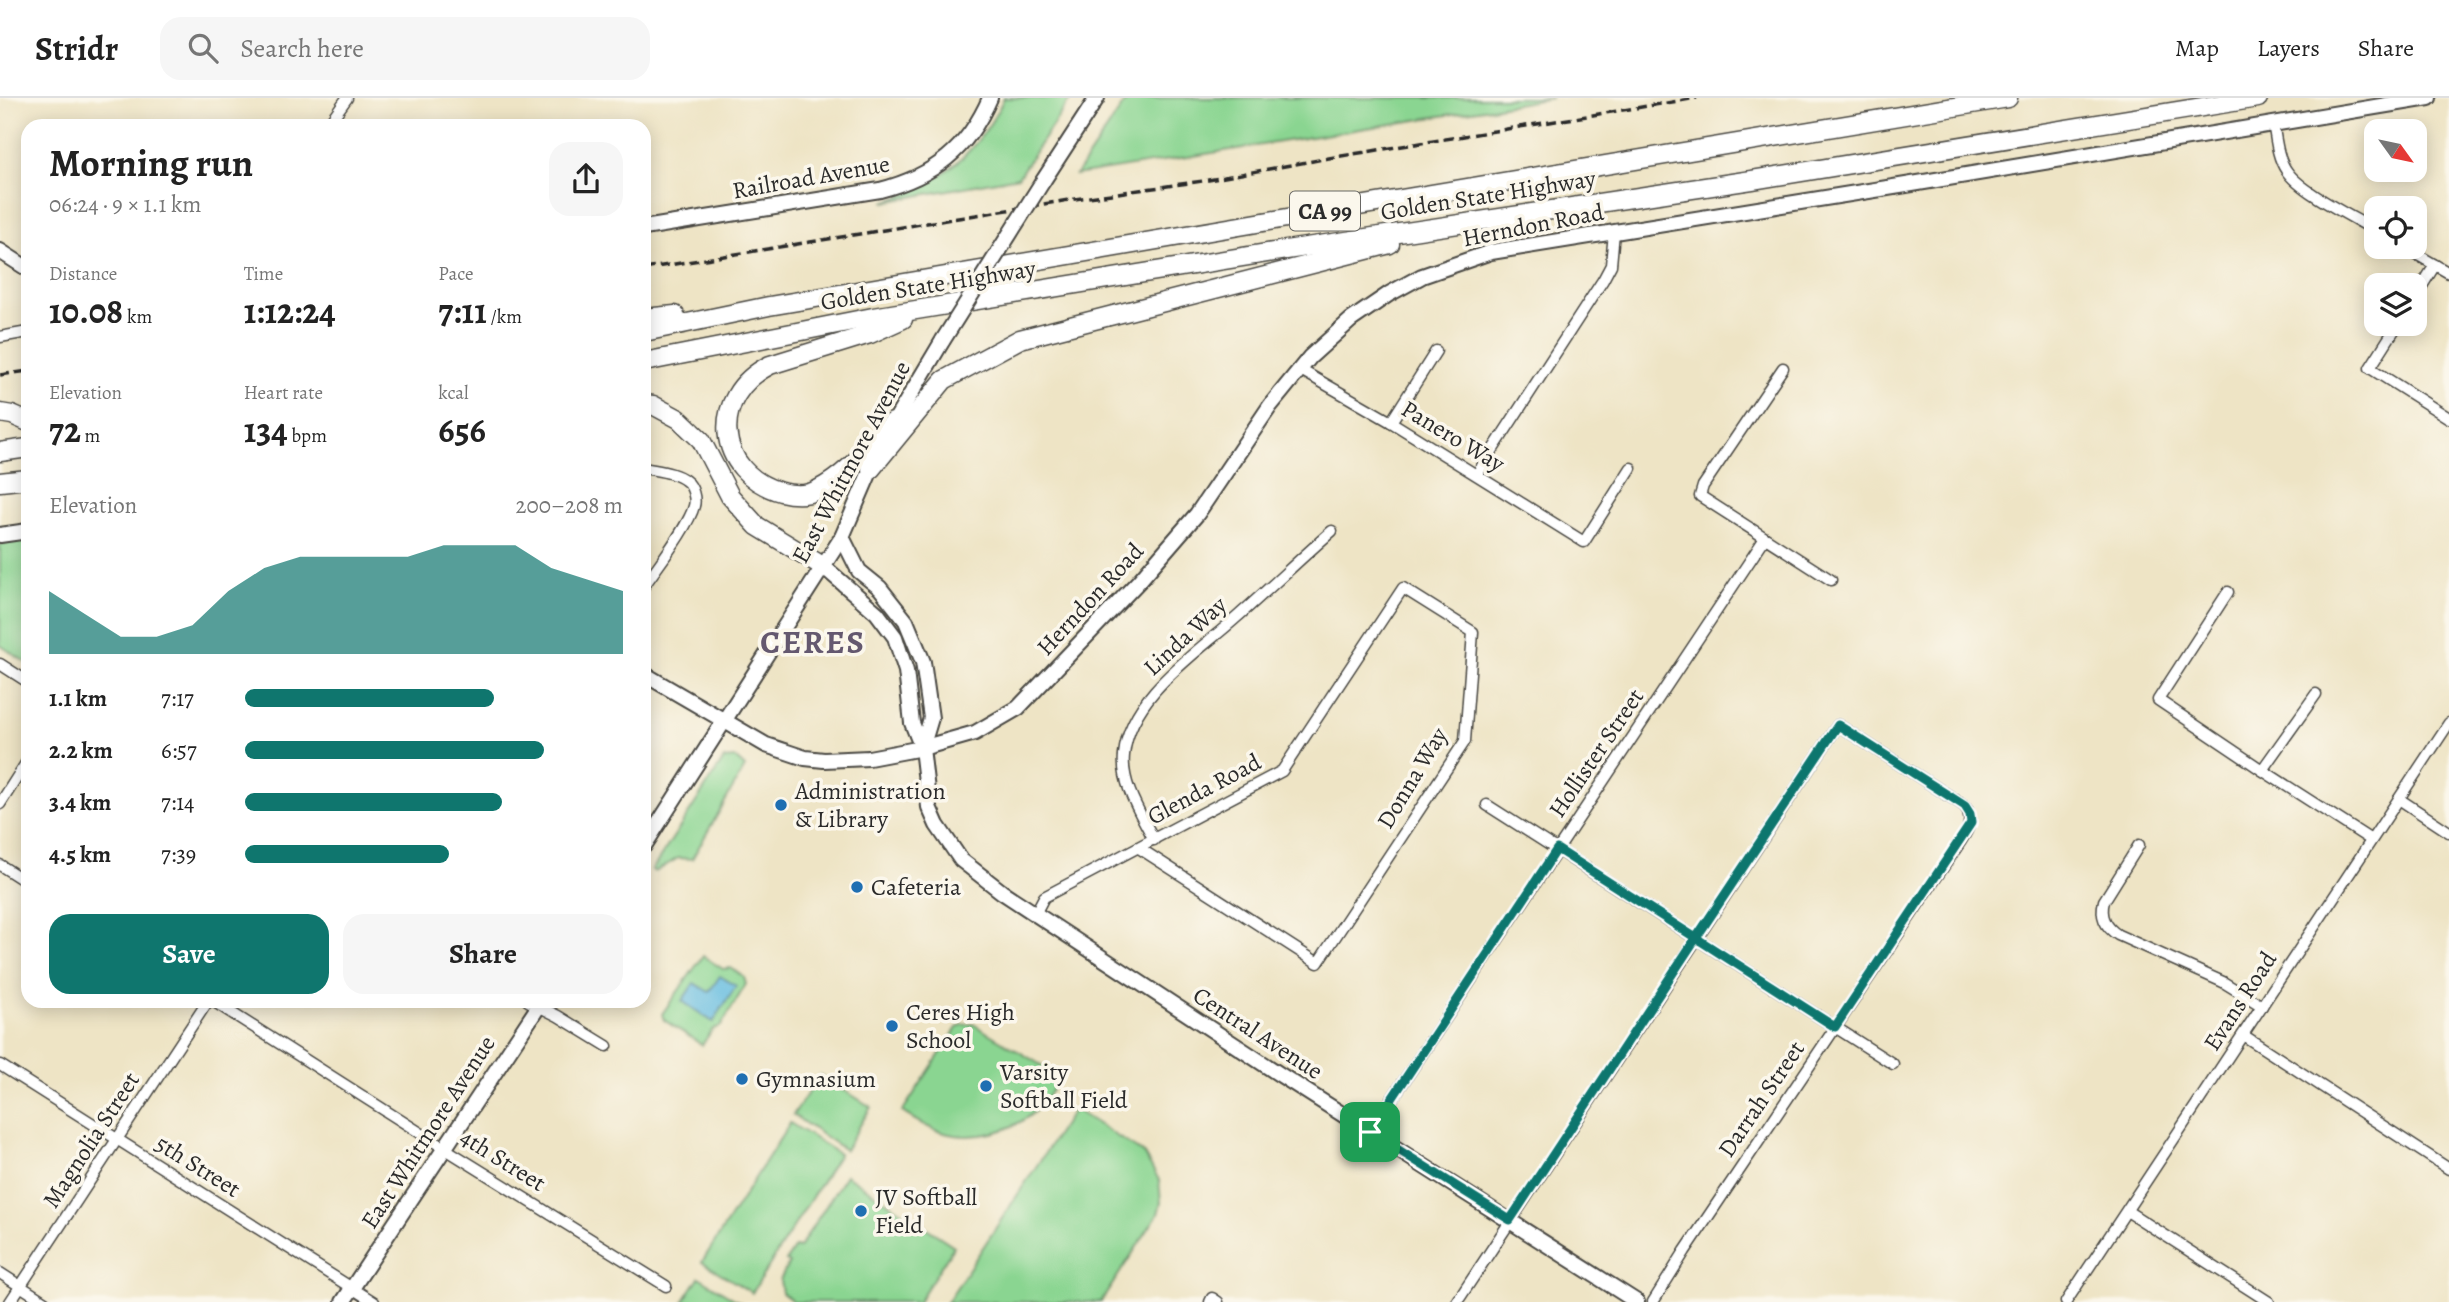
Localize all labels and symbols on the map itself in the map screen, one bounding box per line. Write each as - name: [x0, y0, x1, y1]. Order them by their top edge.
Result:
- north arrow: [2364, 119, 2427, 182]
- street label: Railroad Avenue: [730, 147, 892, 207]
- street label: Golden State Highway: [1378, 162, 1598, 228]
- road number: CA 99: [1290, 192, 1360, 230]
- street label: Herndon Road: [1460, 196, 1607, 254]
- street label: Golden State Highway: [818, 252, 1038, 318]
- street label: East Whitmore Avenue: [784, 355, 918, 569]
- street label: Panero Way: [1395, 393, 1511, 480]
- street label: Herndon Road: [1029, 536, 1151, 662]
- street label: Linda Way: [1136, 589, 1234, 683]
- district label: CERES: [760, 620, 866, 664]
- street label: Hollister Street: [1541, 682, 1651, 824]
- street label: Donna Way: [1369, 721, 1455, 835]
- street label: Glenda Road: [1142, 746, 1266, 832]
- place label: Administration & Library: [794, 775, 946, 835]
- marker: Administration & Library: [773, 797, 789, 813]
- place label: Cafeteria: [871, 871, 962, 903]
- marker: Cafeteria: [849, 879, 865, 895]
- street label: Evans Road: [2196, 945, 2284, 1057]
- street label: Central Avenue: [1187, 979, 1329, 1087]
- place label: Ceres High School: [906, 996, 1015, 1056]
- marker: Ceres High School: [884, 1018, 900, 1034]
- street label: East Whitmore Avenue: [353, 1029, 503, 1235]
- street label: Darrah Street: [1710, 1034, 1812, 1163]
- place label: Varsity Softball Field: [999, 1056, 1128, 1116]
- place label: Gymnasium: [756, 1063, 876, 1095]
- street label: Magnolia Street: [35, 1066, 147, 1214]
- marker: Gymnasium: [734, 1071, 750, 1087]
- marker: Varsity Softball Field: [978, 1078, 994, 1094]
- pin: [1340, 1102, 1400, 1162]
- street label: 4th Street: [454, 1121, 552, 1199]
- street label: 5th Street: [149, 1127, 247, 1205]
- place label: JV Softball Field: [875, 1181, 977, 1241]
- marker: JV Softball Field: [853, 1203, 869, 1219]

